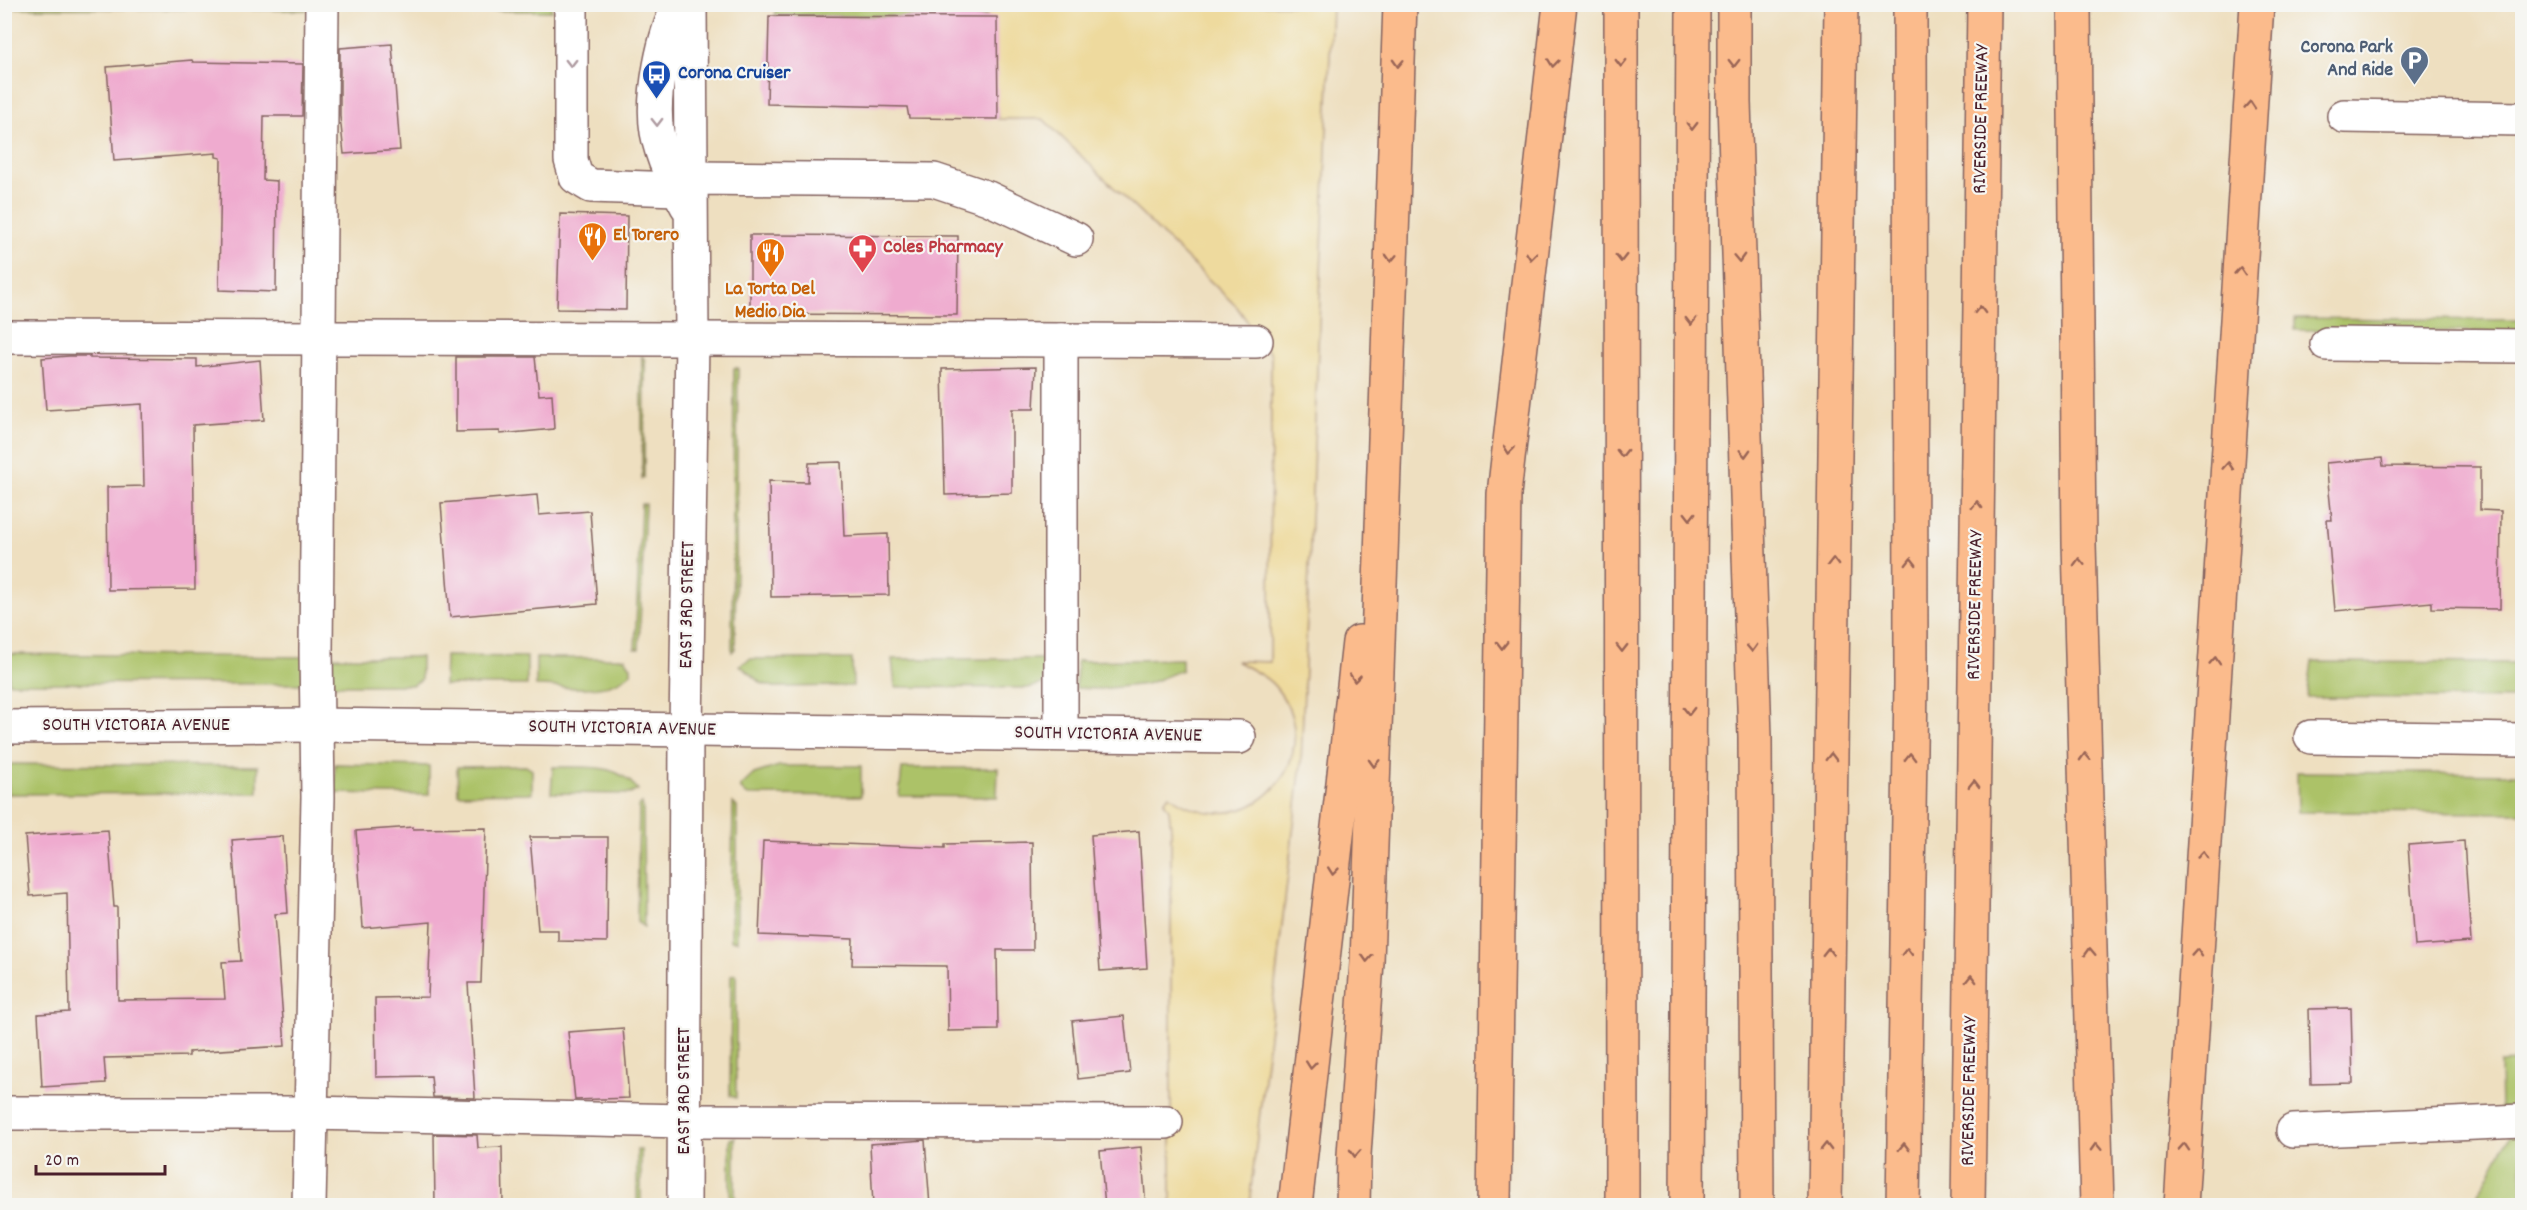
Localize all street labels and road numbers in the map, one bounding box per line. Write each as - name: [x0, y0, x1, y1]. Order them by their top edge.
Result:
- street label: RIVERSIDE FREEWAY: [1967, 43, 1997, 194]
- street label: RIVERSIDE FREEWAY: [1961, 529, 1991, 680]
- street label: EAST 3RD STREET: [673, 541, 703, 669]
- street label: SOUTH VICTORIA AVENUE: [42, 712, 230, 740]
- street label: SOUTH VICTORIA AVENUE: [528, 713, 716, 745]
- street label: SOUTH VICTORIA AVENUE: [1014, 719, 1202, 751]
- street label: RIVERSIDE FREEWAY: [1955, 1015, 1985, 1166]
- street label: EAST 3RD STREET: [671, 1027, 699, 1155]

